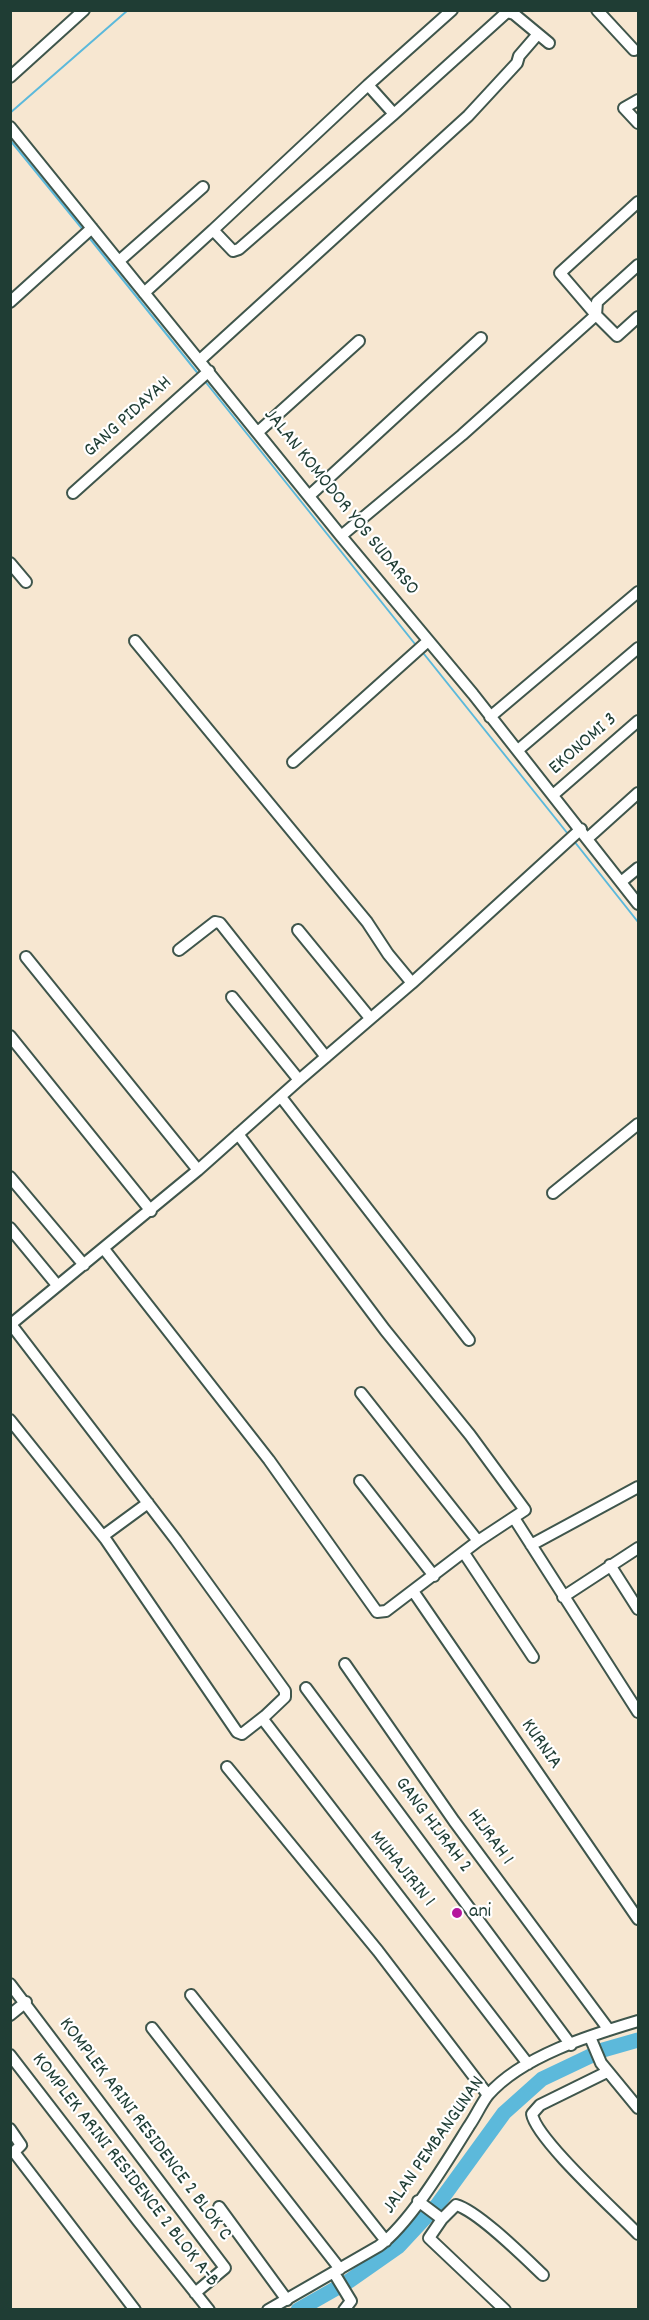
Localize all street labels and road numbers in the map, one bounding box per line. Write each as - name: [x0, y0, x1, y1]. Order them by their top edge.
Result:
- street label: GANG PIDAYAH: [80, 372, 178, 464]
- street label: JALAN KOMODOR YOS SUDARSO: [257, 405, 423, 601]
- street label: EKONOMI 3: [545, 709, 623, 781]
- street label: KURNIA: [514, 1715, 566, 1775]
- street label: GANG HIJRAH 2: [388, 1773, 476, 1879]
- street label: HIJRAH 1: [461, 1805, 517, 1871]
- street label: MUHAJIRIN 1: [363, 1827, 439, 1913]
- street label: KOMPLEK ARINI RESIDENCE 2 BLOK C: [52, 2014, 236, 2246]
- street label: KOMPLEK ARINI RESIDENCE 2 BLOK A-B: [25, 2049, 223, 2293]
- street label: JALAN PEMBANGUNAN: [379, 2073, 491, 2219]

